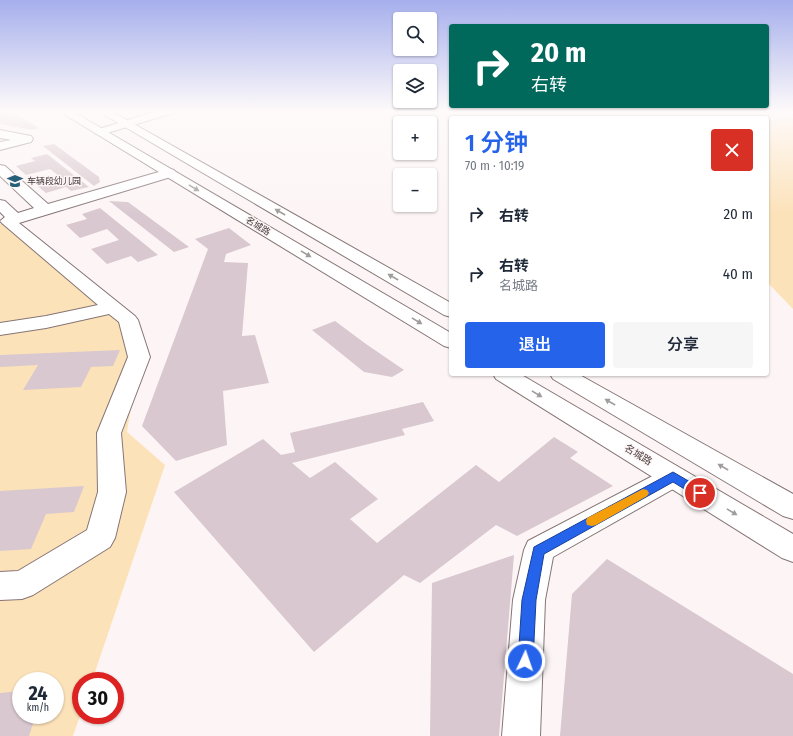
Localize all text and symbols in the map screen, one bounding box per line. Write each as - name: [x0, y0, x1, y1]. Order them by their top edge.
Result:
- map controls: [393, 12, 437, 212]
- button: search: [393, 12, 437, 56]
- text: 20 m: [531, 36, 586, 69]
- icon: right: [465, 40, 517, 92]
- button: layers: [393, 64, 437, 108]
- text: 右转: [531, 74, 567, 96]
- button: +: [393, 116, 437, 160]
- text: 1 分钟: [465, 129, 528, 157]
- button: close: [711, 129, 753, 171]
- text: 70 m · 10:19: [465, 158, 524, 173]
- button: −: [393, 168, 437, 212]
- school or university icon: 车辆段幼儿园: [6, 172, 24, 190]
- place label: 车辆段幼儿园: [27, 176, 81, 186]
- one-way arrow: [188, 184, 200, 191]
- icon: right: [465, 203, 487, 225]
- text: 20 m: [724, 205, 753, 223]
- text: 右转: [499, 207, 529, 225]
- one-way arrow: [274, 209, 286, 216]
- street label: 名城路: [244, 215, 272, 237]
- one-way arrow: [300, 251, 312, 258]
- text: 右转: [499, 257, 529, 275]
- icon: right: [465, 263, 487, 285]
- text: 40 m: [723, 265, 753, 283]
- one-way arrow: [387, 274, 399, 281]
- text: 名城路: [499, 278, 538, 293]
- one-way arrow: [411, 318, 423, 325]
- button: 退出: [465, 322, 605, 368]
- button: 分享: [613, 322, 753, 368]
- one-way arrow: [531, 391, 543, 398]
- one-way arrow: [604, 399, 616, 406]
- street label: 名城路: [622, 442, 654, 468]
- one-way arrow: [717, 464, 729, 471]
- pin: [683, 476, 717, 510]
- icon: arrive: [689, 482, 711, 504]
- one-way arrow: [726, 509, 738, 516]
- position arrow: [504, 640, 546, 682]
- speed limit sign: 30: [72, 672, 124, 724]
- text: 24: [28, 681, 48, 705]
- text: km/h: [27, 702, 49, 714]

